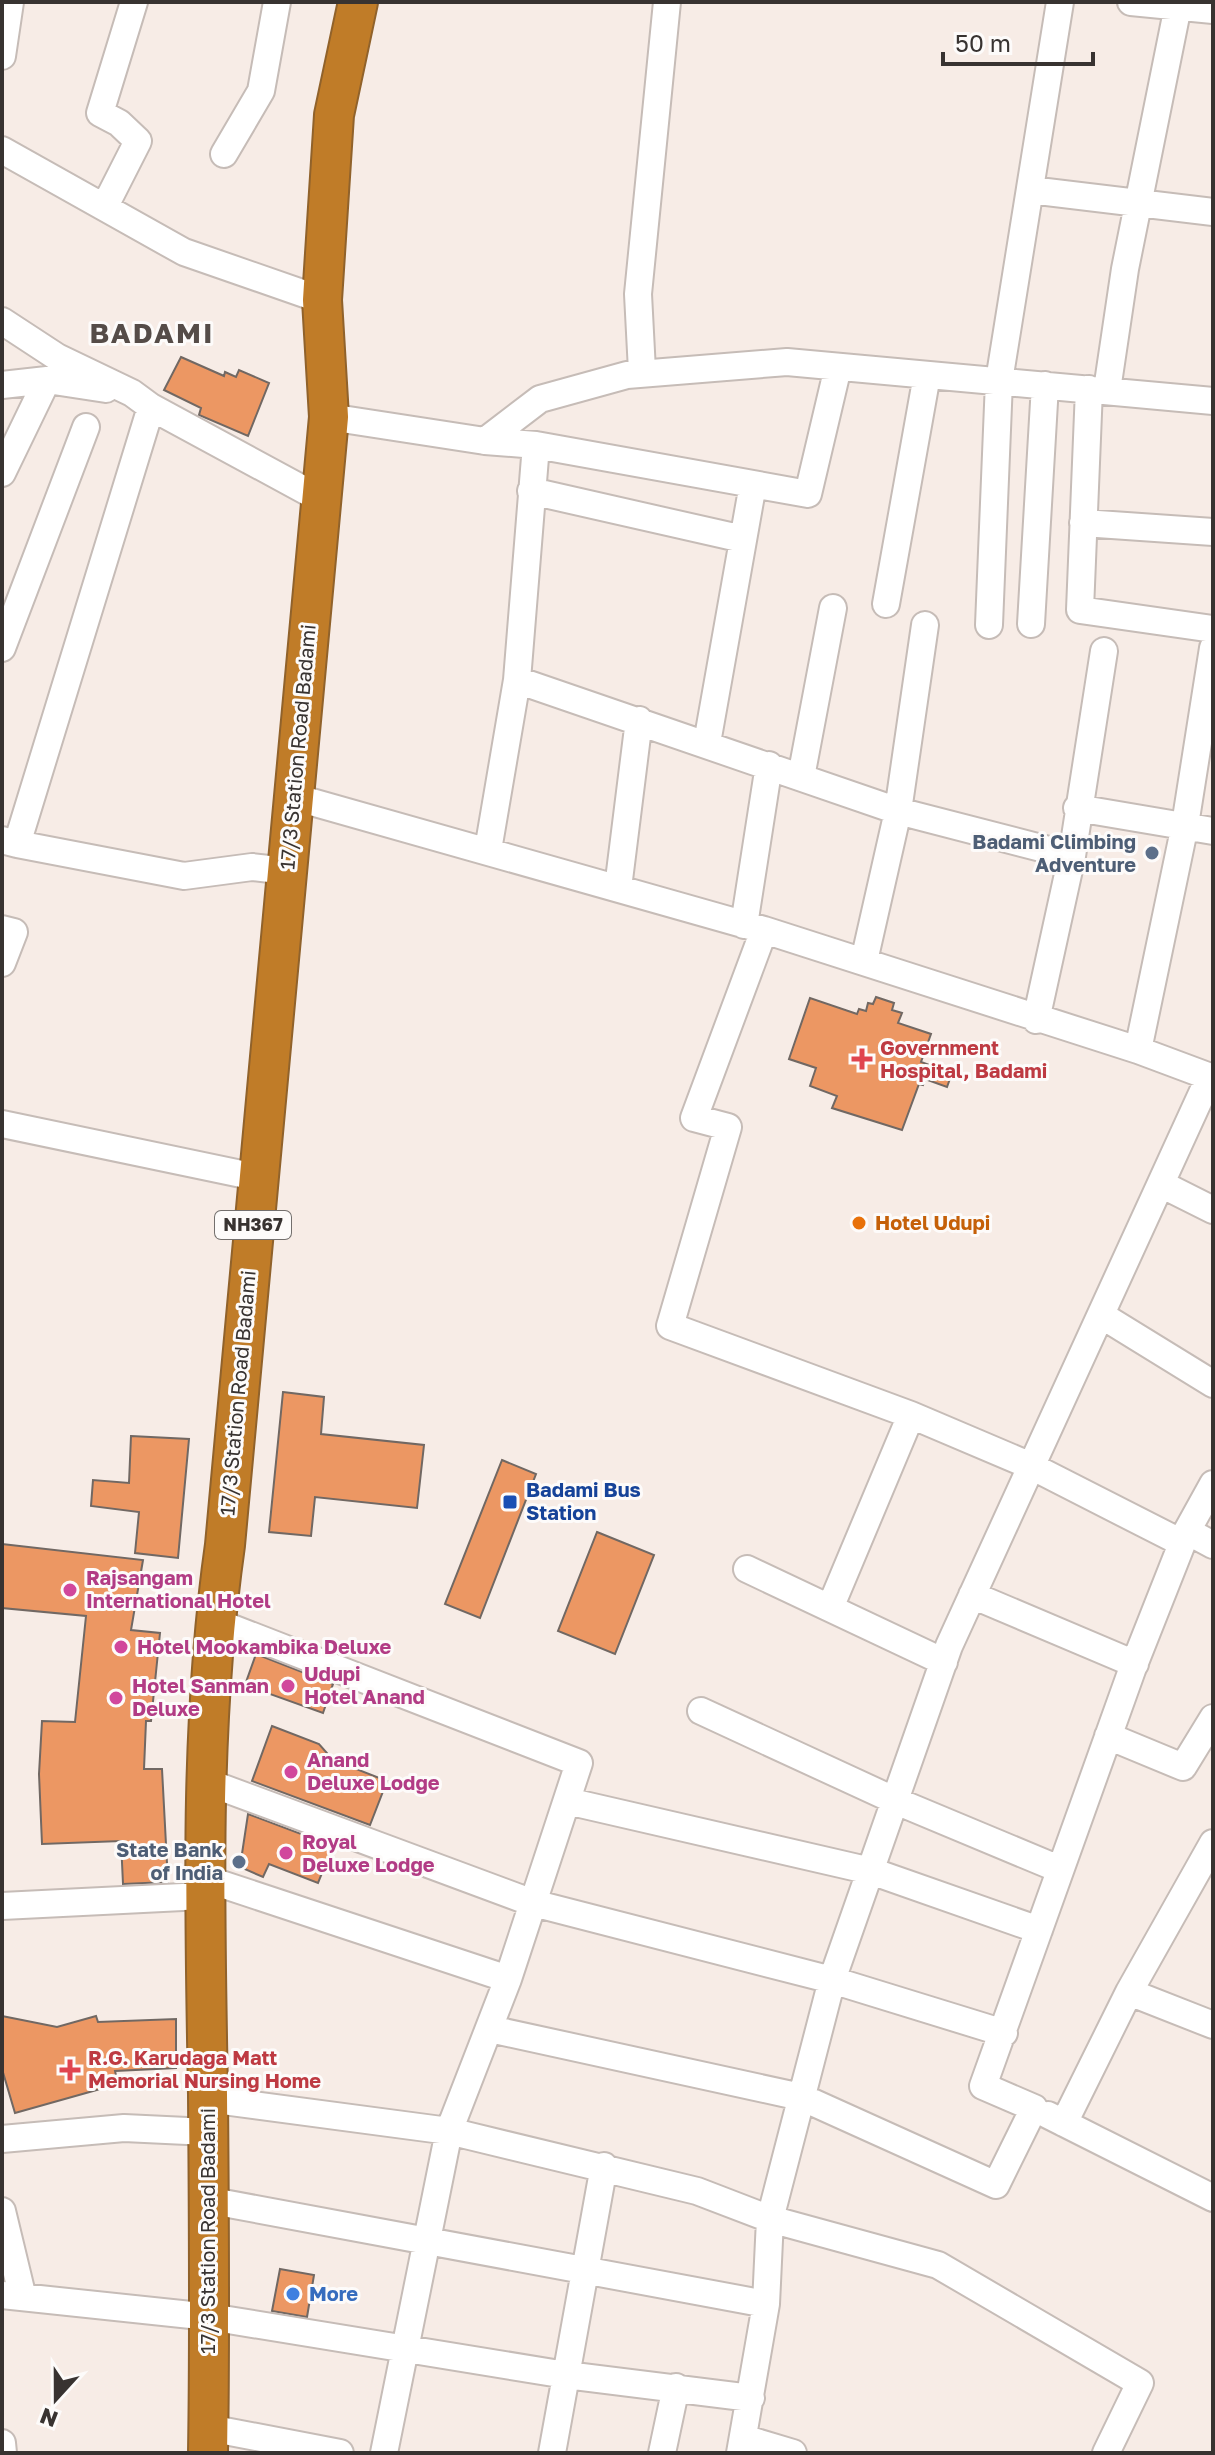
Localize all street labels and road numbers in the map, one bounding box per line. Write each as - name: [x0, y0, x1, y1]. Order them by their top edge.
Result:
- street label: 17/3 Station Road Badami: [274, 623, 320, 871]
- road number: NH367: [215, 1211, 291, 1239]
- street label: 17/3 Station Road Badami: [214, 1269, 260, 1517]
- street label: 17/3 Station Road Badami: [195, 2108, 219, 2354]

